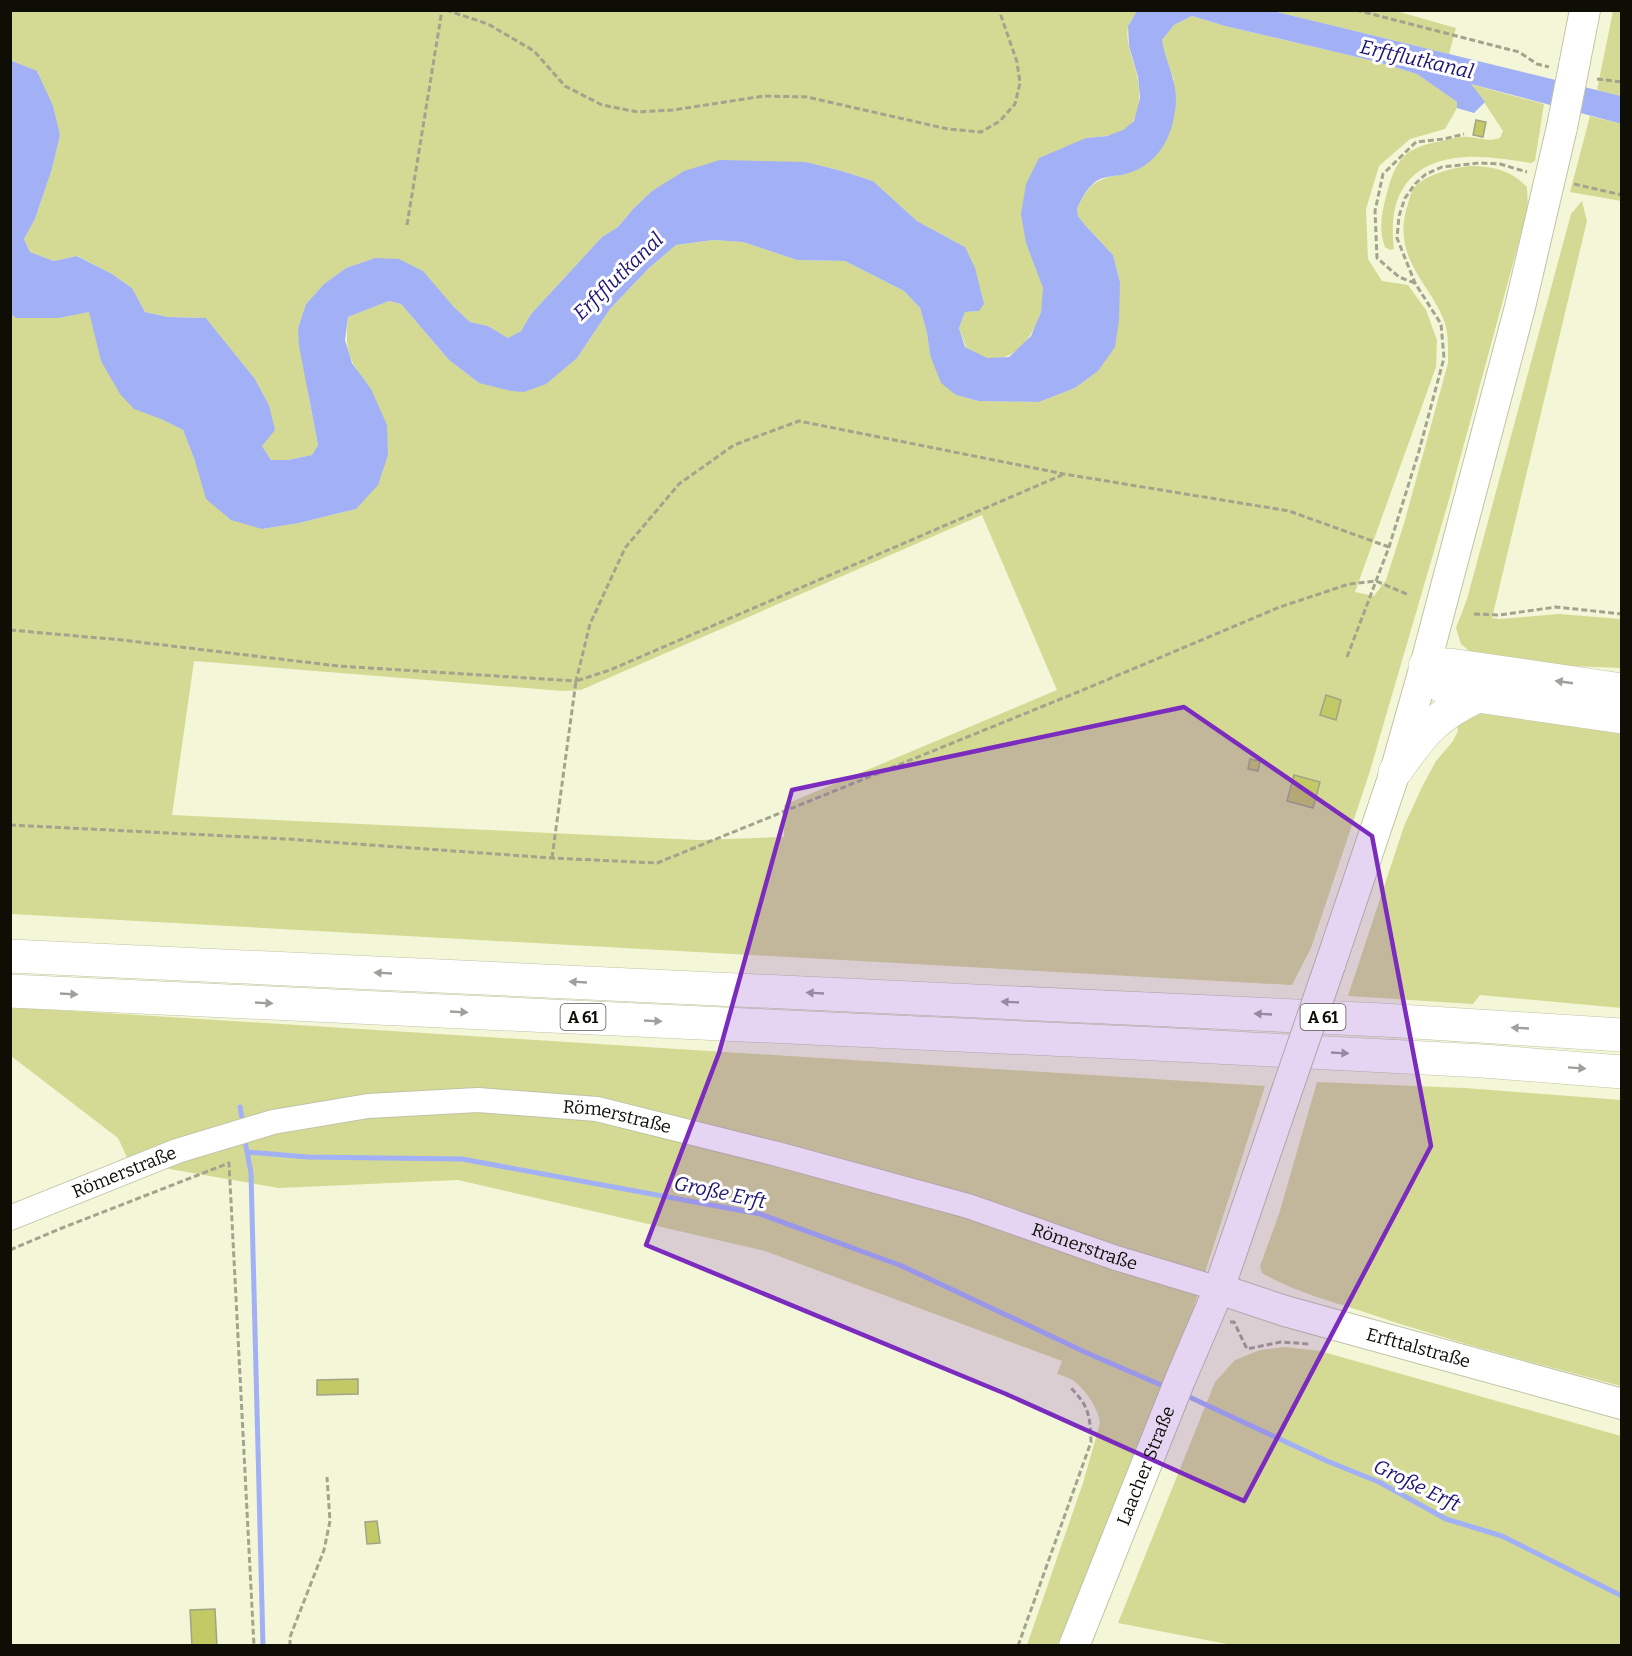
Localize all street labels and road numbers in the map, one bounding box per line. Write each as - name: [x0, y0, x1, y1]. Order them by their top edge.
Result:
- road number: A 61: [560, 1004, 606, 1030]
- road number: A 61: [1300, 1004, 1346, 1030]
- street label: Römerstraße: [562, 1095, 674, 1138]
- street label: Römerstraße: [69, 1141, 179, 1203]
- street label: Römerstraße: [1029, 1218, 1140, 1275]
- street label: Erfttalstraße: [1364, 1323, 1473, 1373]
- street label: Laacher Straße: [1112, 1403, 1179, 1529]

